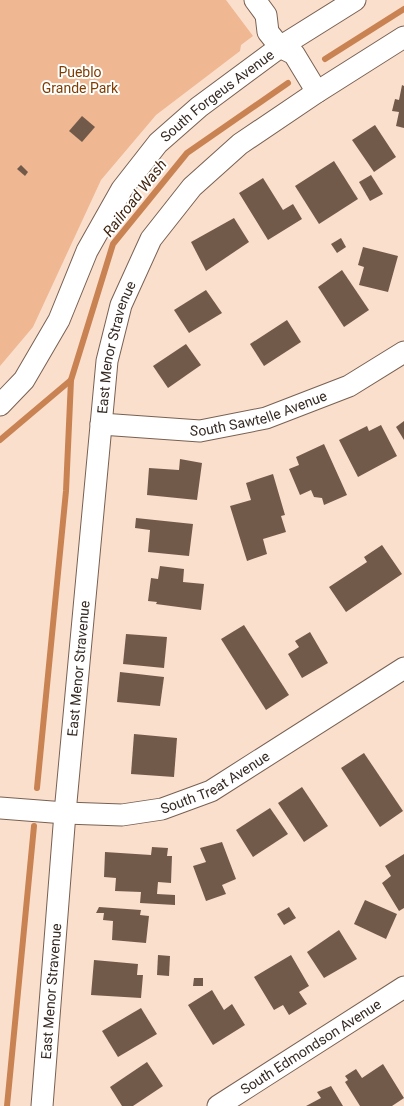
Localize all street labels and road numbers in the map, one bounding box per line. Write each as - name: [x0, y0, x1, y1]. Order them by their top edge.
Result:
- street label: South Forgeus Avenue: [157, 46, 277, 145]
- street label: East Menor Stravenue: [94, 278, 139, 415]
- street label: South Sawtelle Avenue: [189, 387, 329, 439]
- street label: East Menor Stravenue: [64, 600, 93, 737]
- street label: South Treat Avenue: [158, 748, 272, 817]
- street label: East Menor Stravenue: [38, 923, 64, 1060]
- street label: South Edmondson Avenue: [237, 996, 384, 1098]

